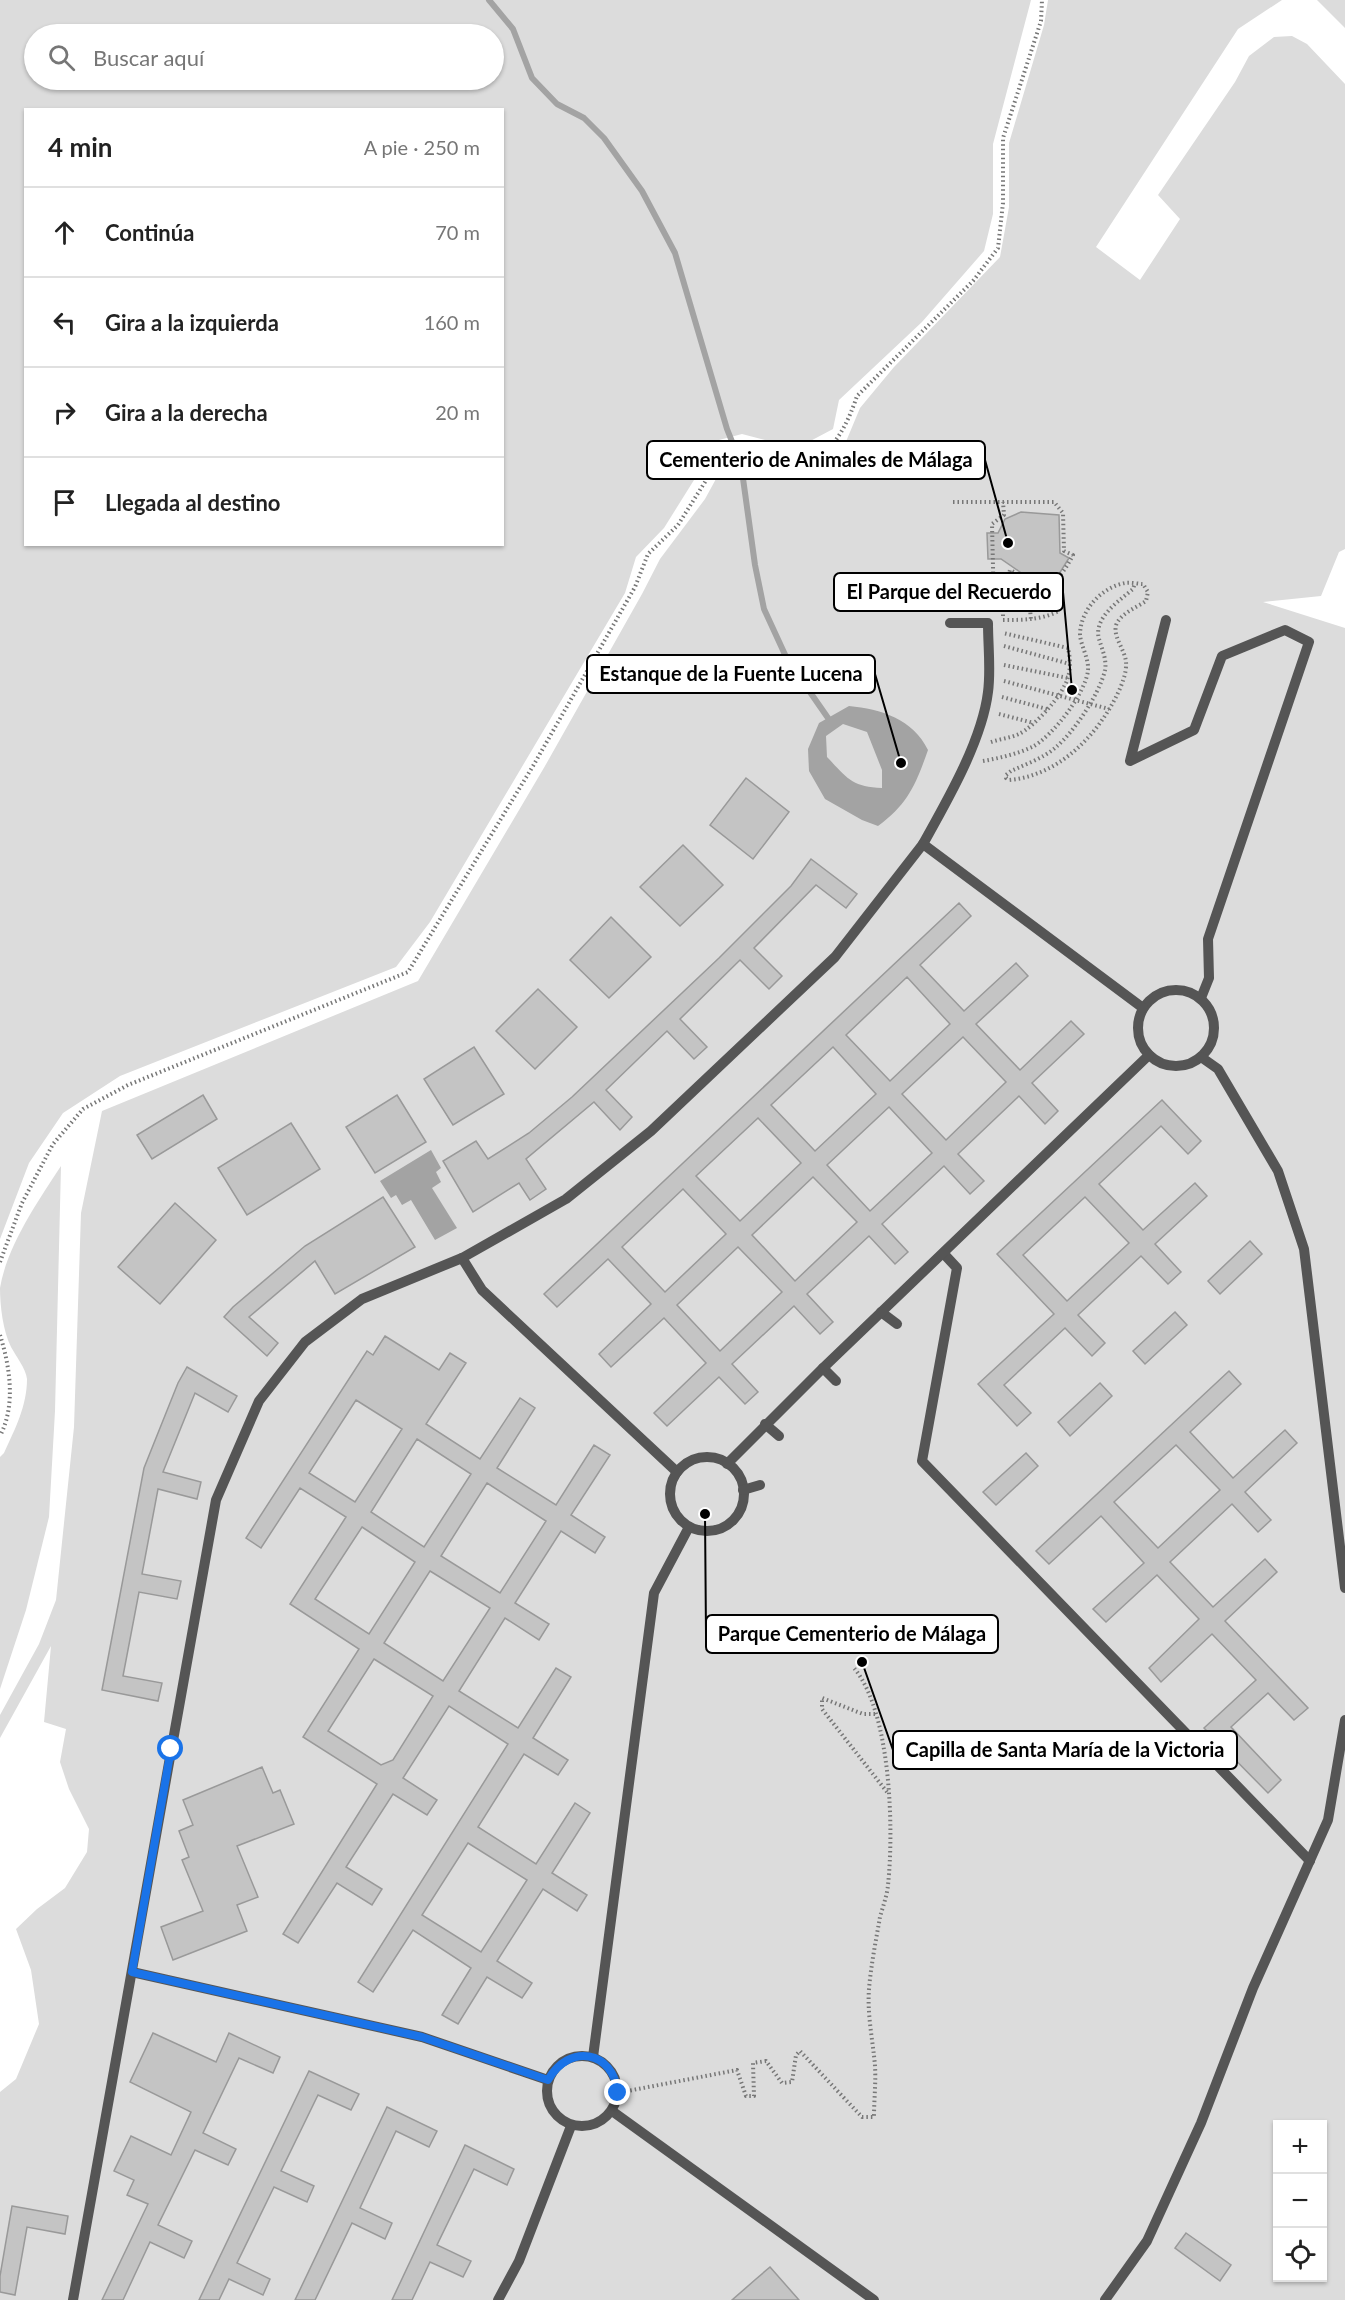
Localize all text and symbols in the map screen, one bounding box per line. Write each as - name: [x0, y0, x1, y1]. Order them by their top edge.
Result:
- search box: [24, 24, 504, 90]
- icon: search: [45, 41, 78, 74]
- text: Buscar aquí: [93, 44, 204, 71]
- text: 4 min: [48, 131, 112, 163]
- text: A pie · 250 m: [364, 135, 480, 159]
- icon: ahead: [48, 216, 81, 249]
- text: Continúa: [105, 219, 194, 246]
- text: 70 m: [435, 220, 480, 244]
- icon: left: [48, 306, 81, 339]
- text: Gira a la izquierda: [105, 309, 279, 336]
- text: 160 m: [424, 310, 480, 334]
- icon: right: [48, 396, 81, 429]
- text: Gira a la derecha: [105, 399, 268, 426]
- text: 20 m: [435, 400, 480, 424]
- callout: Cementerio de Animales de Málaga: [647, 441, 985, 479]
- text: Cementerio de Animales de Málaga: [659, 447, 973, 471]
- icon: arrive: [48, 486, 81, 519]
- text: Llegada al destino: [105, 489, 281, 516]
- callout: El Parque del Recuerdo: [834, 573, 1063, 611]
- text: El Parque del Recuerdo: [846, 579, 1052, 603]
- callout: Estanque de la Fuente Lucena: [587, 655, 875, 693]
- text: Estanque de la Fuente Lucena: [599, 661, 863, 685]
- callout: Parque Cementerio de Málaga: [706, 1615, 998, 1653]
- text: Parque Cementerio de Málaga: [718, 1621, 986, 1645]
- callout: Capilla de Santa María de la Victoria: [893, 1731, 1237, 1769]
- route start: [157, 1735, 183, 1761]
- text: Capilla de Santa María de la Victoria: [906, 1737, 1224, 1761]
- route end: [604, 2079, 630, 2105]
- map controls: [1273, 2120, 1327, 2282]
- button: +: [1273, 2120, 1327, 2174]
- button: −: [1273, 2174, 1327, 2228]
- button: locate: [1273, 2228, 1327, 2282]

